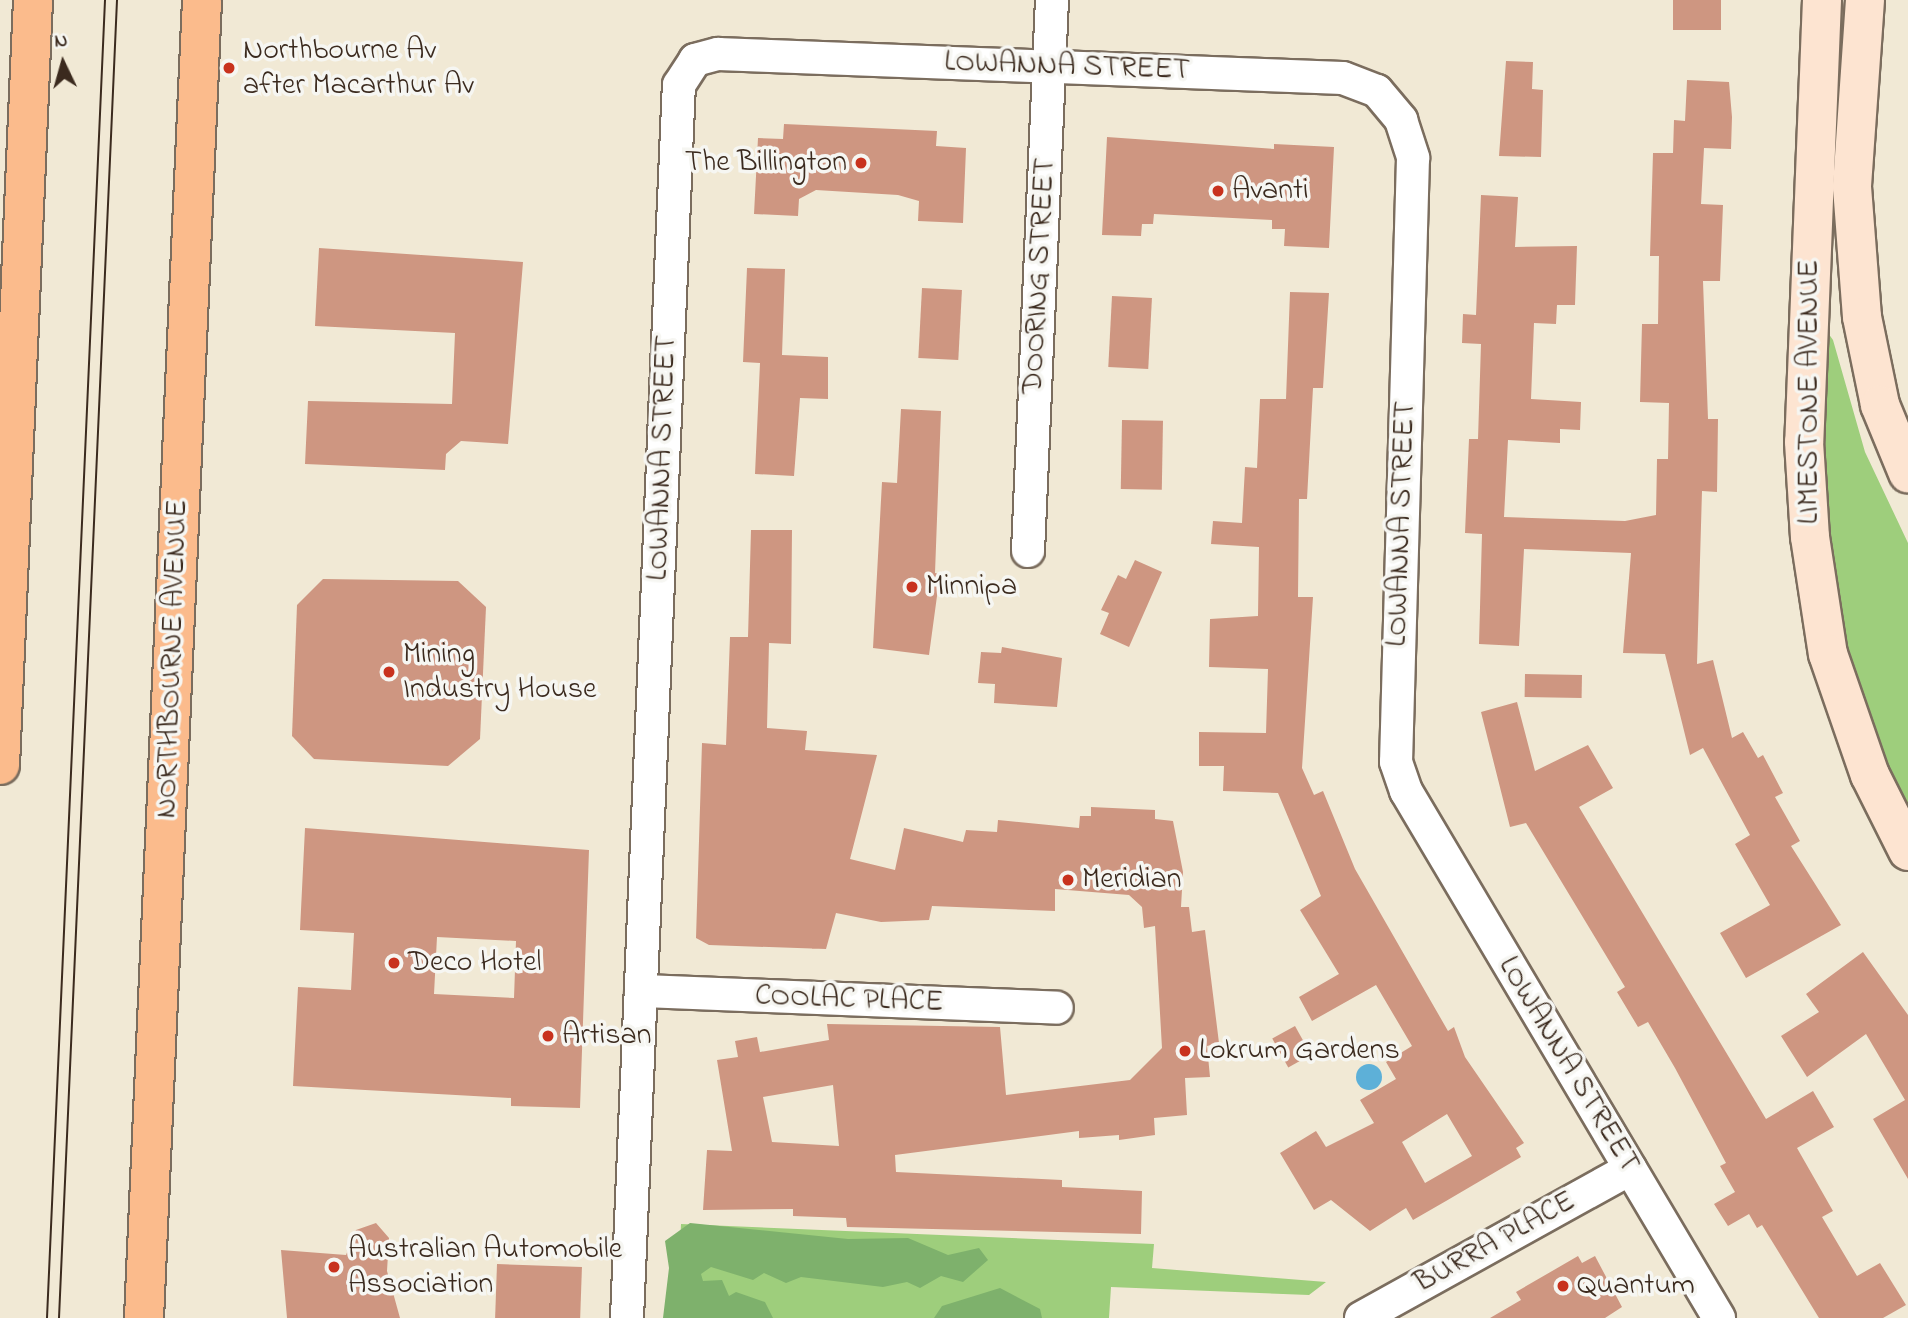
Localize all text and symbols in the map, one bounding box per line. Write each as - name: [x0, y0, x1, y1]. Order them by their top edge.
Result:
- north arrow: [28, 28, 98, 98]
- text: N: [54, 28, 69, 56]
- place label: Northbourne Av after Macarthur Av: [243, 33, 474, 104]
- street label: LOWANNA STREET: [944, 45, 1190, 89]
- marker: Northbourne Av after Macarthur Av: [221, 60, 237, 76]
- place label: The Billington: [685, 145, 847, 181]
- marker: The Billington: [853, 155, 869, 171]
- street label: DOORING STREET: [1016, 157, 1064, 395]
- place label: Avanti: [1232, 173, 1309, 209]
- marker: Avanti: [1210, 183, 1226, 199]
- street label: LIMESTONE AVENUE: [1792, 260, 1828, 524]
- street label: LOWANNA STREET: [641, 335, 685, 581]
- street label: LOWANNA STREET: [1380, 401, 1424, 647]
- street label: NORTHBOURNE AVENUE: [149, 499, 197, 819]
- place label: Minnipa: [926, 569, 1017, 605]
- marker: Minnipa: [904, 579, 920, 595]
- place label: Mining Industry House: [403, 637, 596, 708]
- marker: Mining Industry House: [381, 664, 397, 680]
- place label: Meridian: [1082, 862, 1182, 898]
- marker: Meridian: [1060, 872, 1076, 888]
- place label: Deco Hotel: [408, 945, 541, 981]
- street label: LOWANNA STREET: [1489, 950, 1647, 1180]
- marker: Deco Hotel: [386, 955, 402, 971]
- street label: COOLAC PLACE: [754, 979, 944, 1021]
- place label: Artisan: [562, 1018, 652, 1054]
- marker: Artisan: [540, 1028, 556, 1044]
- place label: Lokrum Gardens: [1199, 1033, 1400, 1069]
- marker: Lokrum Gardens: [1177, 1043, 1193, 1059]
- street label: BURRA PLACE: [1408, 1184, 1582, 1302]
- place label: Australian Automobile Association: [348, 1232, 622, 1302]
- marker: Australian Automobile Association: [326, 1259, 342, 1275]
- place label: Quantum: [1577, 1268, 1695, 1304]
- marker: Quantum: [1555, 1278, 1571, 1294]

